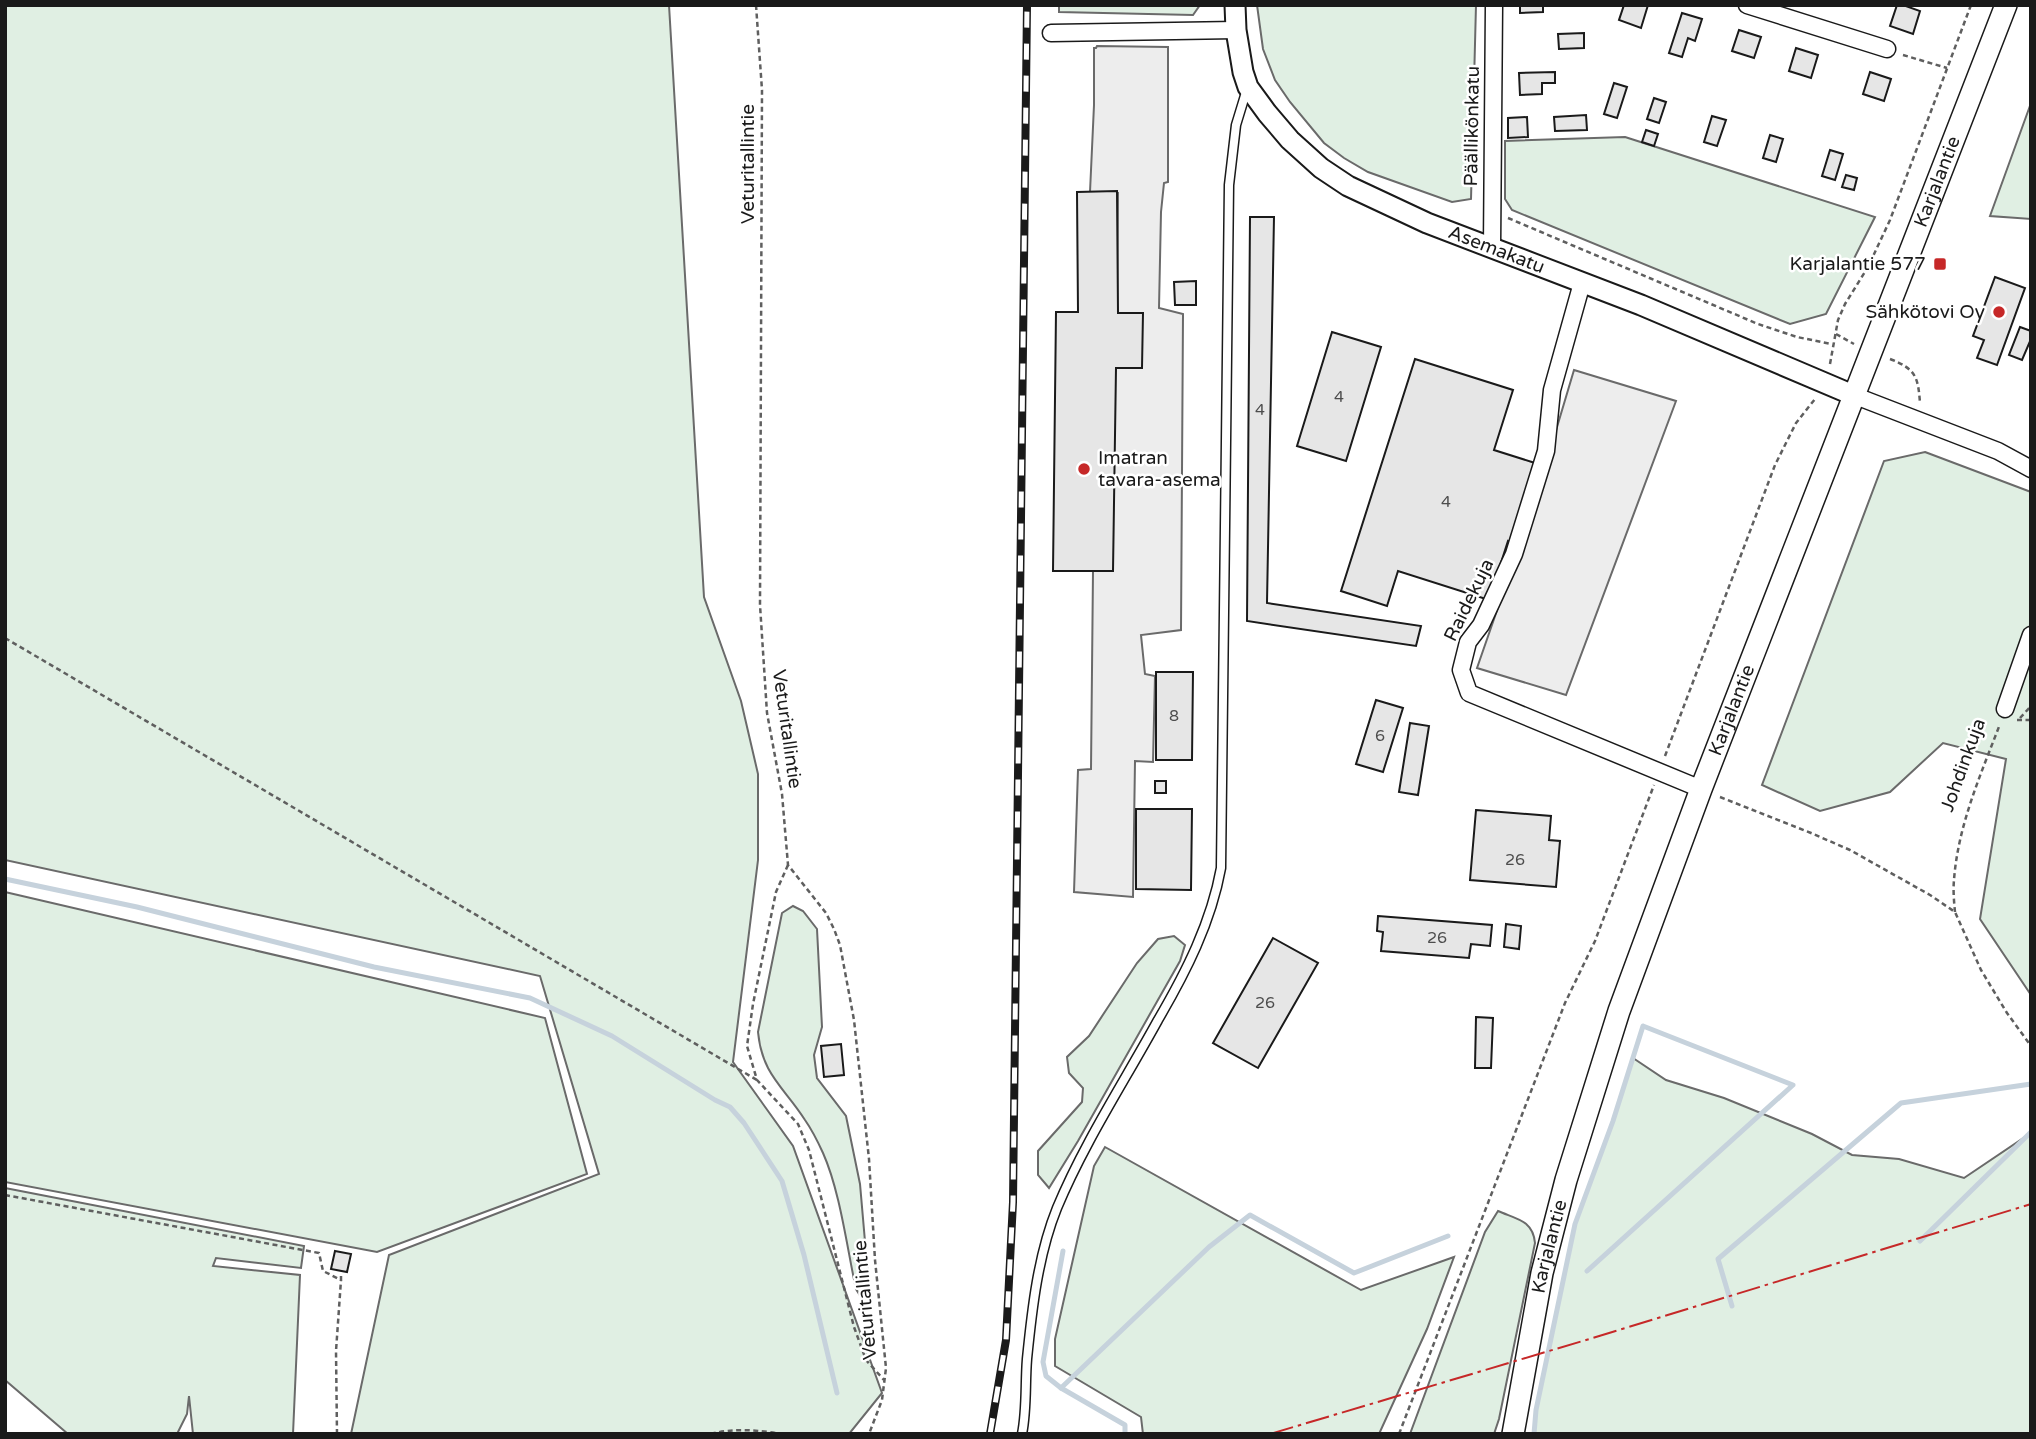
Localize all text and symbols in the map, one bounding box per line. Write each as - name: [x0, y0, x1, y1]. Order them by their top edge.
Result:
- street label: Päällikönkatu: [1460, 66, 1484, 186]
- street label: Veturitallintie: [737, 104, 759, 224]
- street label: Karjalantie: [1910, 133, 1965, 230]
- street label: Asemakatu: [1445, 221, 1548, 278]
- place label: Karjalantie 577: [1790, 253, 1926, 275]
- marker: Karjalantie 577: [1932, 256, 1948, 272]
- place label: Sähkötovi Oy: [1865, 301, 1985, 323]
- marker: Sähkötovi Oy: [1991, 304, 2007, 320]
- house number: 4: [1334, 387, 1344, 407]
- house number: 4: [1255, 400, 1265, 420]
- place label: Imatran tavara-asema: [1098, 447, 1221, 491]
- marker: Imatran tavara-asema: [1076, 461, 1092, 477]
- house number: 4: [1441, 492, 1451, 512]
- street label: Raidekuja: [1440, 555, 1498, 645]
- street label: Karjalantie: [1704, 662, 1759, 759]
- street label: Veturitallintie: [768, 668, 806, 790]
- house number: 8: [1169, 706, 1179, 726]
- street label: Johdinkuja: [1936, 715, 1990, 815]
- house number: 6: [1375, 726, 1385, 746]
- house number: 26: [1505, 850, 1525, 870]
- house number: 26: [1427, 928, 1447, 948]
- house number: 26: [1255, 993, 1275, 1013]
- street label: Karjalantie: [1528, 1197, 1571, 1295]
- street label: Veturitallintie: [849, 1239, 881, 1361]

